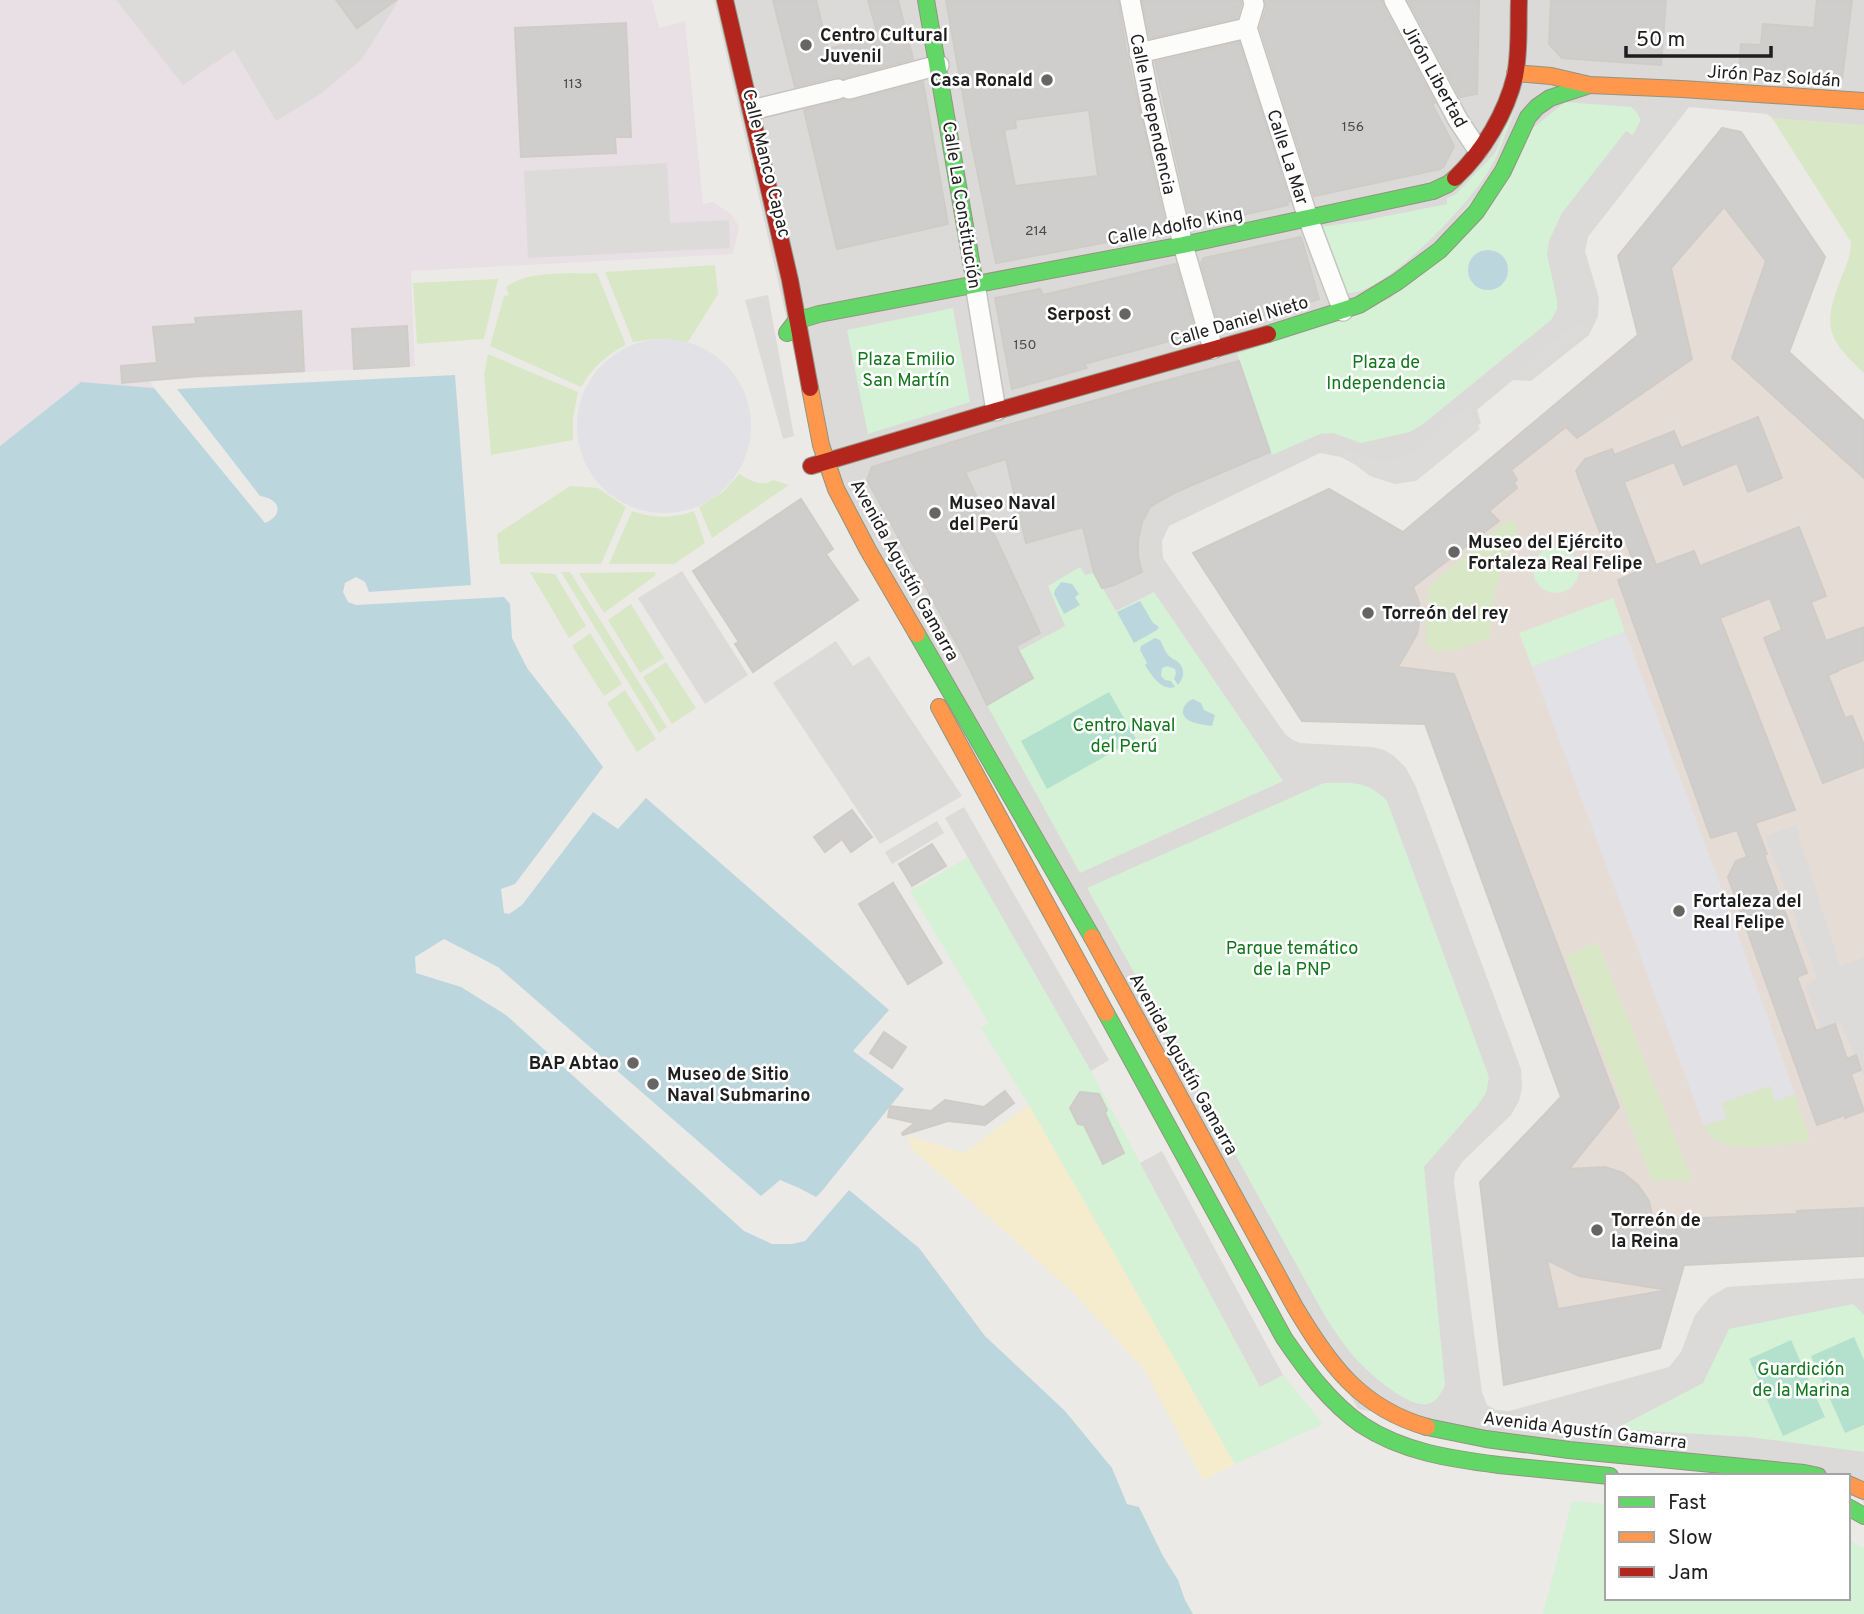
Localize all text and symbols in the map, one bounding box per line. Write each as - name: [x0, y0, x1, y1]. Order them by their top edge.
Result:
- scale bar: [1626, 14, 1771, 58]
- street label: Jirón Libertad: [1396, 21, 1471, 132]
- place label: Centro Cultural Juvenil: [820, 25, 948, 69]
- text: 50 m: [1636, 27, 1685, 54]
- street label: Calle Independencia: [1123, 32, 1180, 197]
- marker: Centro Cultural Juvenil: [798, 37, 814, 53]
- street label: Jirón Paz Soldán: [1706, 61, 1842, 94]
- place label: Casa Ronald: [930, 70, 1033, 93]
- marker: Casa Ronald: [1039, 72, 1055, 88]
- house number: 113: [564, 76, 582, 93]
- street label: Calle Manco Capac: [736, 87, 795, 240]
- street label: Calle La Mar: [1260, 107, 1313, 208]
- house number: 156: [1342, 119, 1364, 136]
- street label: Calle La Constitución: [936, 120, 985, 291]
- street label: Calle Adolfo King: [1106, 203, 1245, 252]
- house number: 214: [1025, 223, 1047, 240]
- street label: Calle Daniel Nieto: [1168, 292, 1311, 353]
- place label: Serpost: [1047, 304, 1111, 327]
- marker: Serpost: [1117, 306, 1133, 322]
- house number: 150: [1014, 337, 1036, 354]
- park label: Plaza Emilio San Martín: [857, 349, 955, 393]
- park label: Plaza de Independencia: [1326, 352, 1446, 396]
- street label: Avenida Agustín Gamarra: [844, 476, 963, 666]
- place label: Museo Naval del Perú: [949, 493, 1056, 537]
- marker: Museo Naval del Perú: [927, 505, 943, 521]
- place label: Museo del Ejército Fortaleza Real Felipe: [1468, 532, 1642, 576]
- marker: Museo del Ejército Fortaleza Real Felipe: [1446, 544, 1462, 560]
- place label: Torreón del rey: [1382, 603, 1508, 626]
- marker: Torreón del rey: [1360, 605, 1376, 621]
- park label: Centro Naval del Perú: [1072, 715, 1176, 759]
- place label: Fortaleza del Real Felipe: [1693, 891, 1802, 935]
- marker: Fortaleza del Real Felipe: [1671, 903, 1687, 919]
- park label: Parque temático de la PNP: [1226, 938, 1358, 982]
- street label: Avenida Agustín Gamarra: [1123, 970, 1242, 1160]
- place label: BAP Abtao: [529, 1053, 619, 1076]
- marker: BAP Abtao: [625, 1055, 641, 1071]
- place label: Museo de Sitio Naval Submarino: [667, 1064, 811, 1108]
- marker: Museo de Sitio Naval Submarino: [645, 1076, 661, 1092]
- place label: Torreón de la Reina: [1611, 1210, 1701, 1254]
- marker: Torreón de la Reina: [1589, 1222, 1605, 1238]
- park label: Guardición de la Marina: [1752, 1359, 1850, 1403]
- street label: Avenida Agustín Gamarra: [1482, 1408, 1688, 1455]
- legend: [1605, 1474, 1850, 1600]
- text: Fast: [1668, 1490, 1707, 1517]
- text: Slow: [1668, 1525, 1713, 1552]
- text: Jam: [1668, 1560, 1709, 1587]

